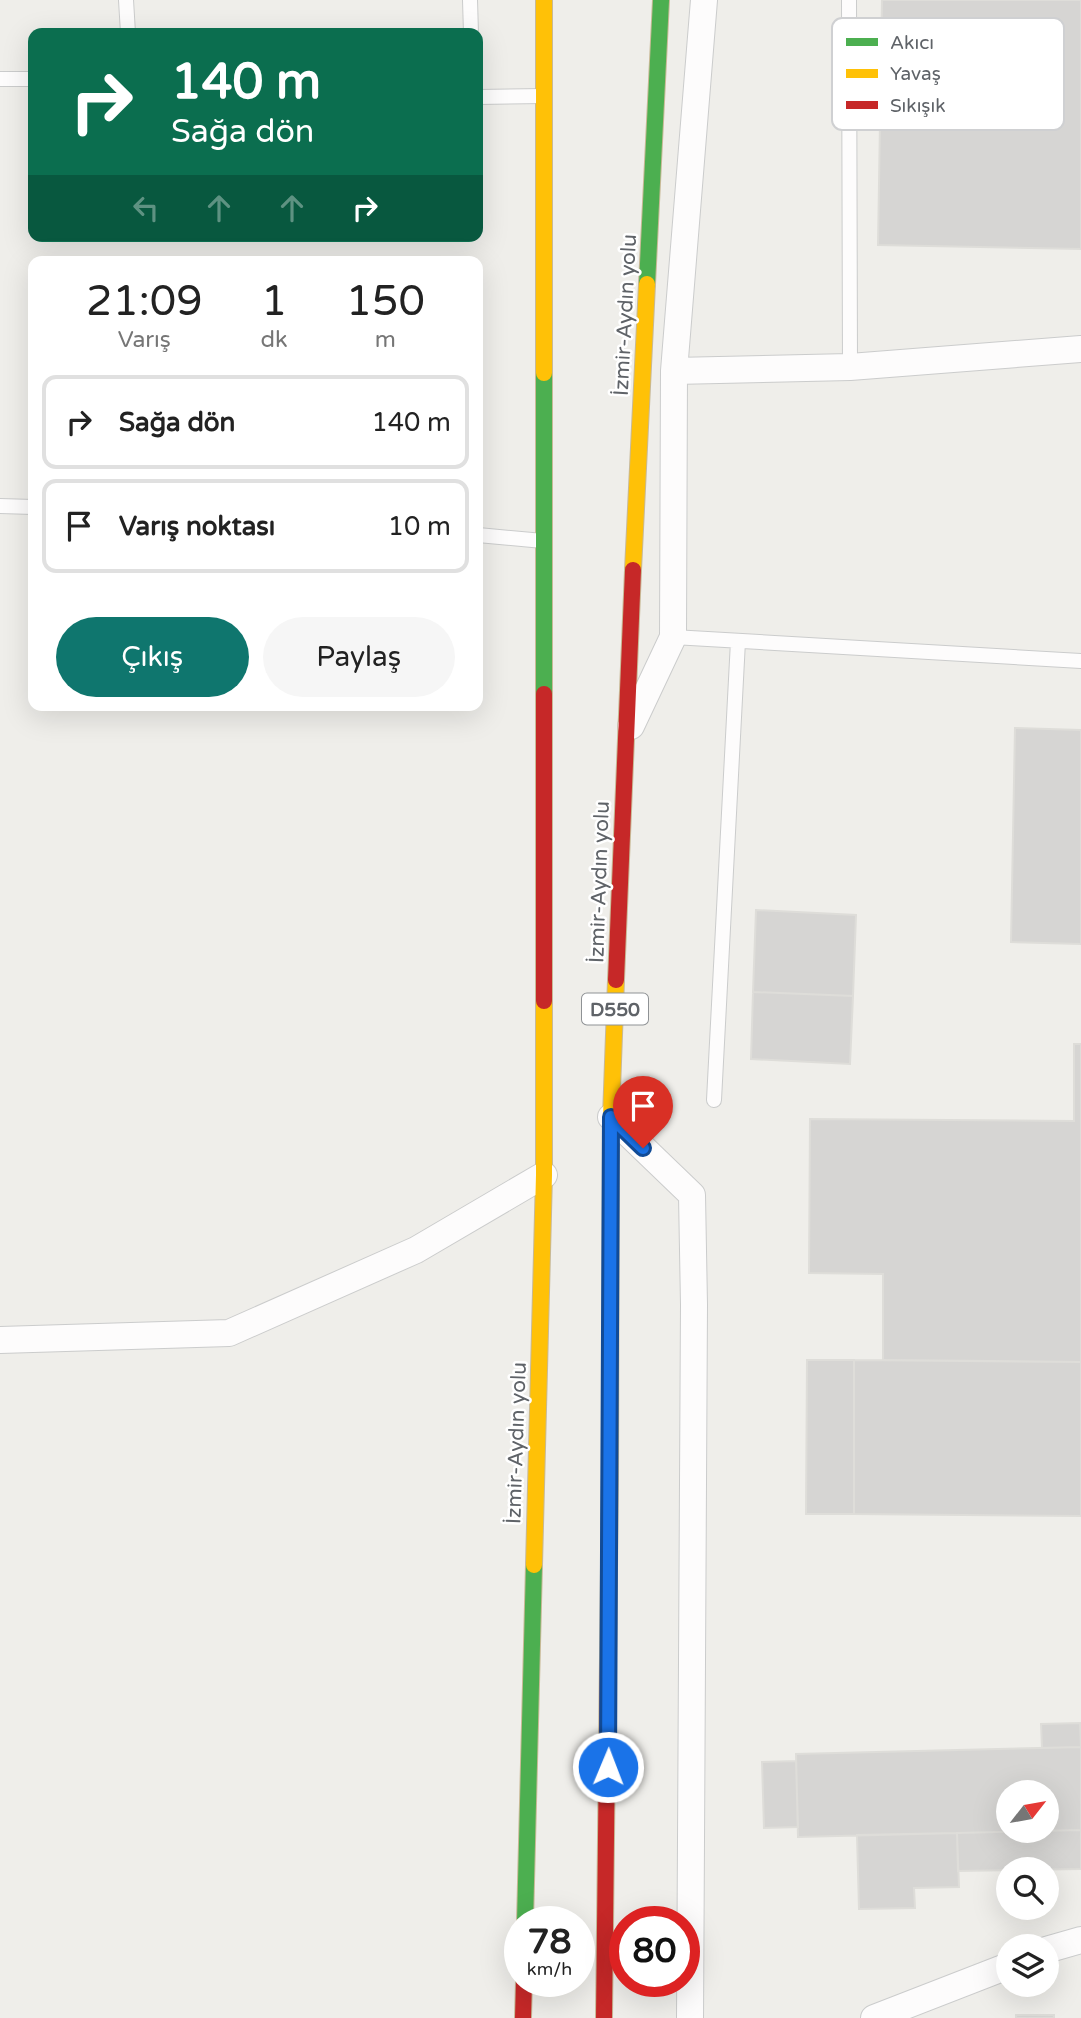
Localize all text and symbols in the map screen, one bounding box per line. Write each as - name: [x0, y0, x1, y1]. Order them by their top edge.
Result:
- legend: [832, 18, 1064, 130]
- text: Akıcı: [890, 32, 934, 54]
- text: 140 m: [171, 53, 321, 112]
- icon: right: [56, 56, 147, 147]
- text: Yavaş: [890, 63, 941, 85]
- text: Sıkışık: [890, 95, 946, 117]
- text: Sağa dön: [171, 113, 314, 151]
- icon: left: [127, 189, 165, 227]
- icon: ahead: [200, 189, 238, 227]
- icon: ahead: [273, 189, 311, 227]
- icon: right: [346, 189, 384, 227]
- street label: İzmir-Aydın yolu: [609, 234, 642, 397]
- text: 21:09: [86, 276, 203, 327]
- text: 1: [261, 276, 287, 327]
- text: 150: [346, 276, 425, 327]
- text: Varış: [118, 326, 171, 354]
- text: dk: [261, 326, 288, 354]
- text: m: [375, 326, 396, 354]
- icon: right: [60, 403, 98, 441]
- text: Sağa dön: [119, 407, 235, 438]
- text: 140 m: [371, 407, 451, 438]
- icon: arrive: [60, 507, 98, 545]
- text: Varış noktası: [119, 511, 275, 542]
- text: 10 m: [388, 511, 451, 542]
- button: Çıkış: [56, 617, 249, 697]
- button: Paylaş: [263, 617, 455, 697]
- street label: İzmir-Aydın yolu: [584, 801, 615, 963]
- road number: D550: [582, 993, 648, 1024]
- pin: [613, 1076, 673, 1148]
- icon: arrive: [624, 1087, 662, 1125]
- street label: İzmir-Aydın yolu: [501, 1362, 532, 1524]
- position arrow: [571, 1730, 645, 1804]
- north arrow: [996, 1780, 1059, 1843]
- map controls: [996, 1780, 1059, 1997]
- button: search: [996, 1857, 1059, 1920]
- speed limit sign: 80: [609, 1906, 700, 1997]
- text: 78: [528, 1921, 571, 1963]
- button: layers: [996, 1934, 1059, 1997]
- text: km/h: [527, 1958, 572, 1980]

